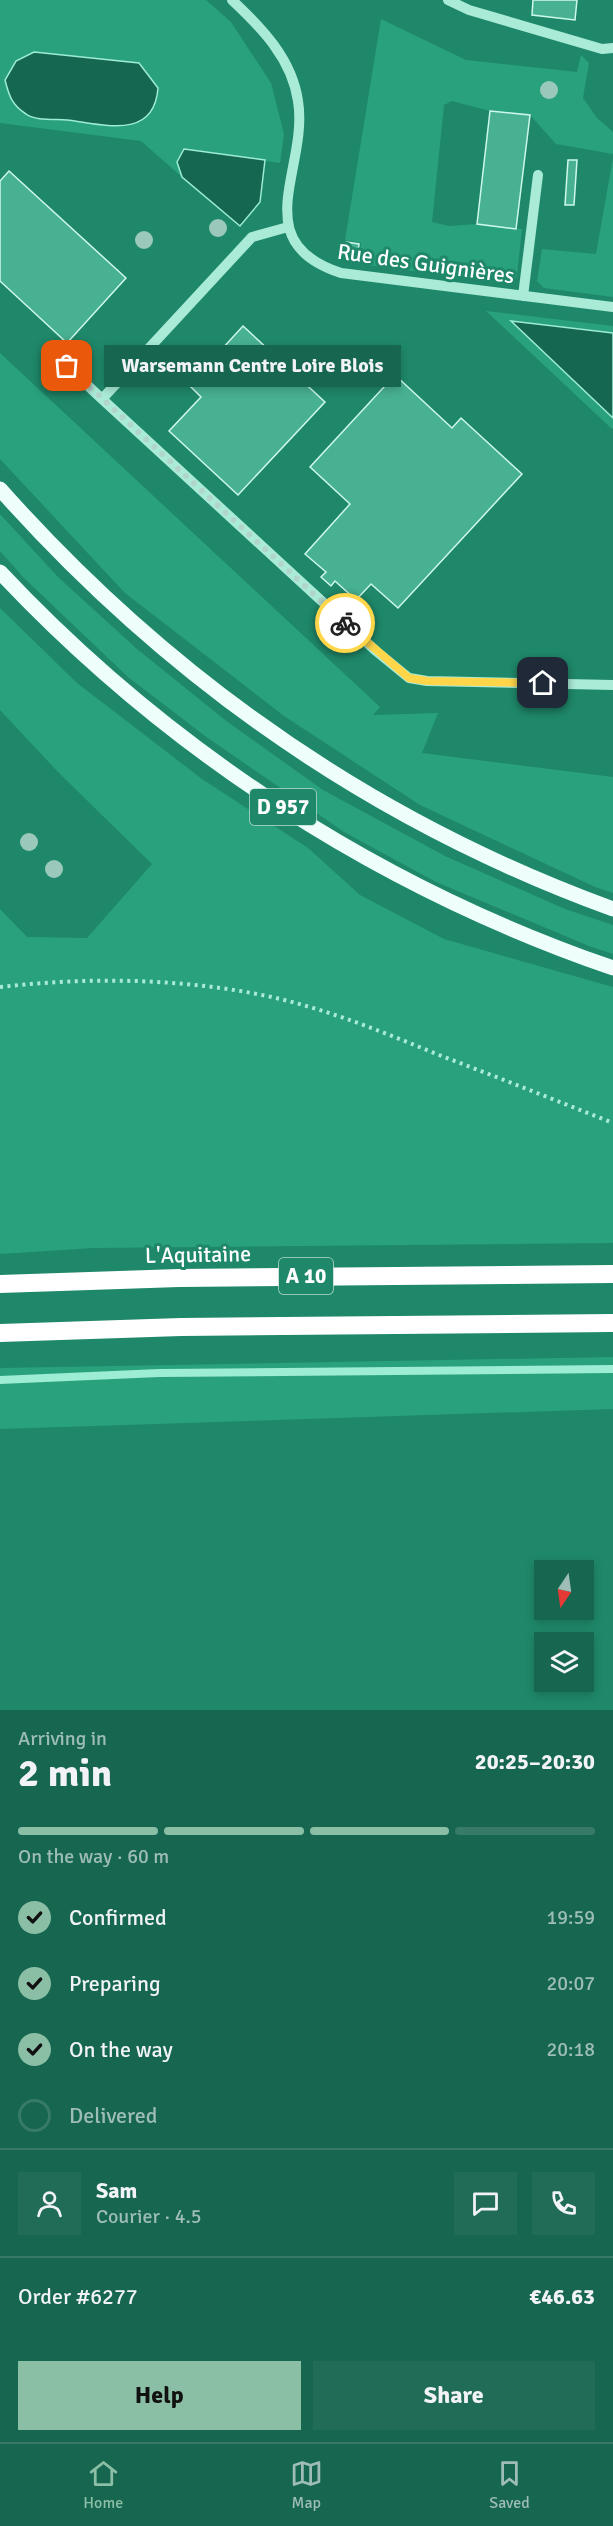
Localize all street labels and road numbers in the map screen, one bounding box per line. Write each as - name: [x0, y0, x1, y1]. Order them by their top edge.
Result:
- street label: Rue des Guignières: [336, 238, 516, 289]
- road number: D 957: [250, 789, 316, 825]
- street label: L'Aquitaine: [145, 1240, 251, 1269]
- road number: A 10: [279, 1258, 333, 1294]

